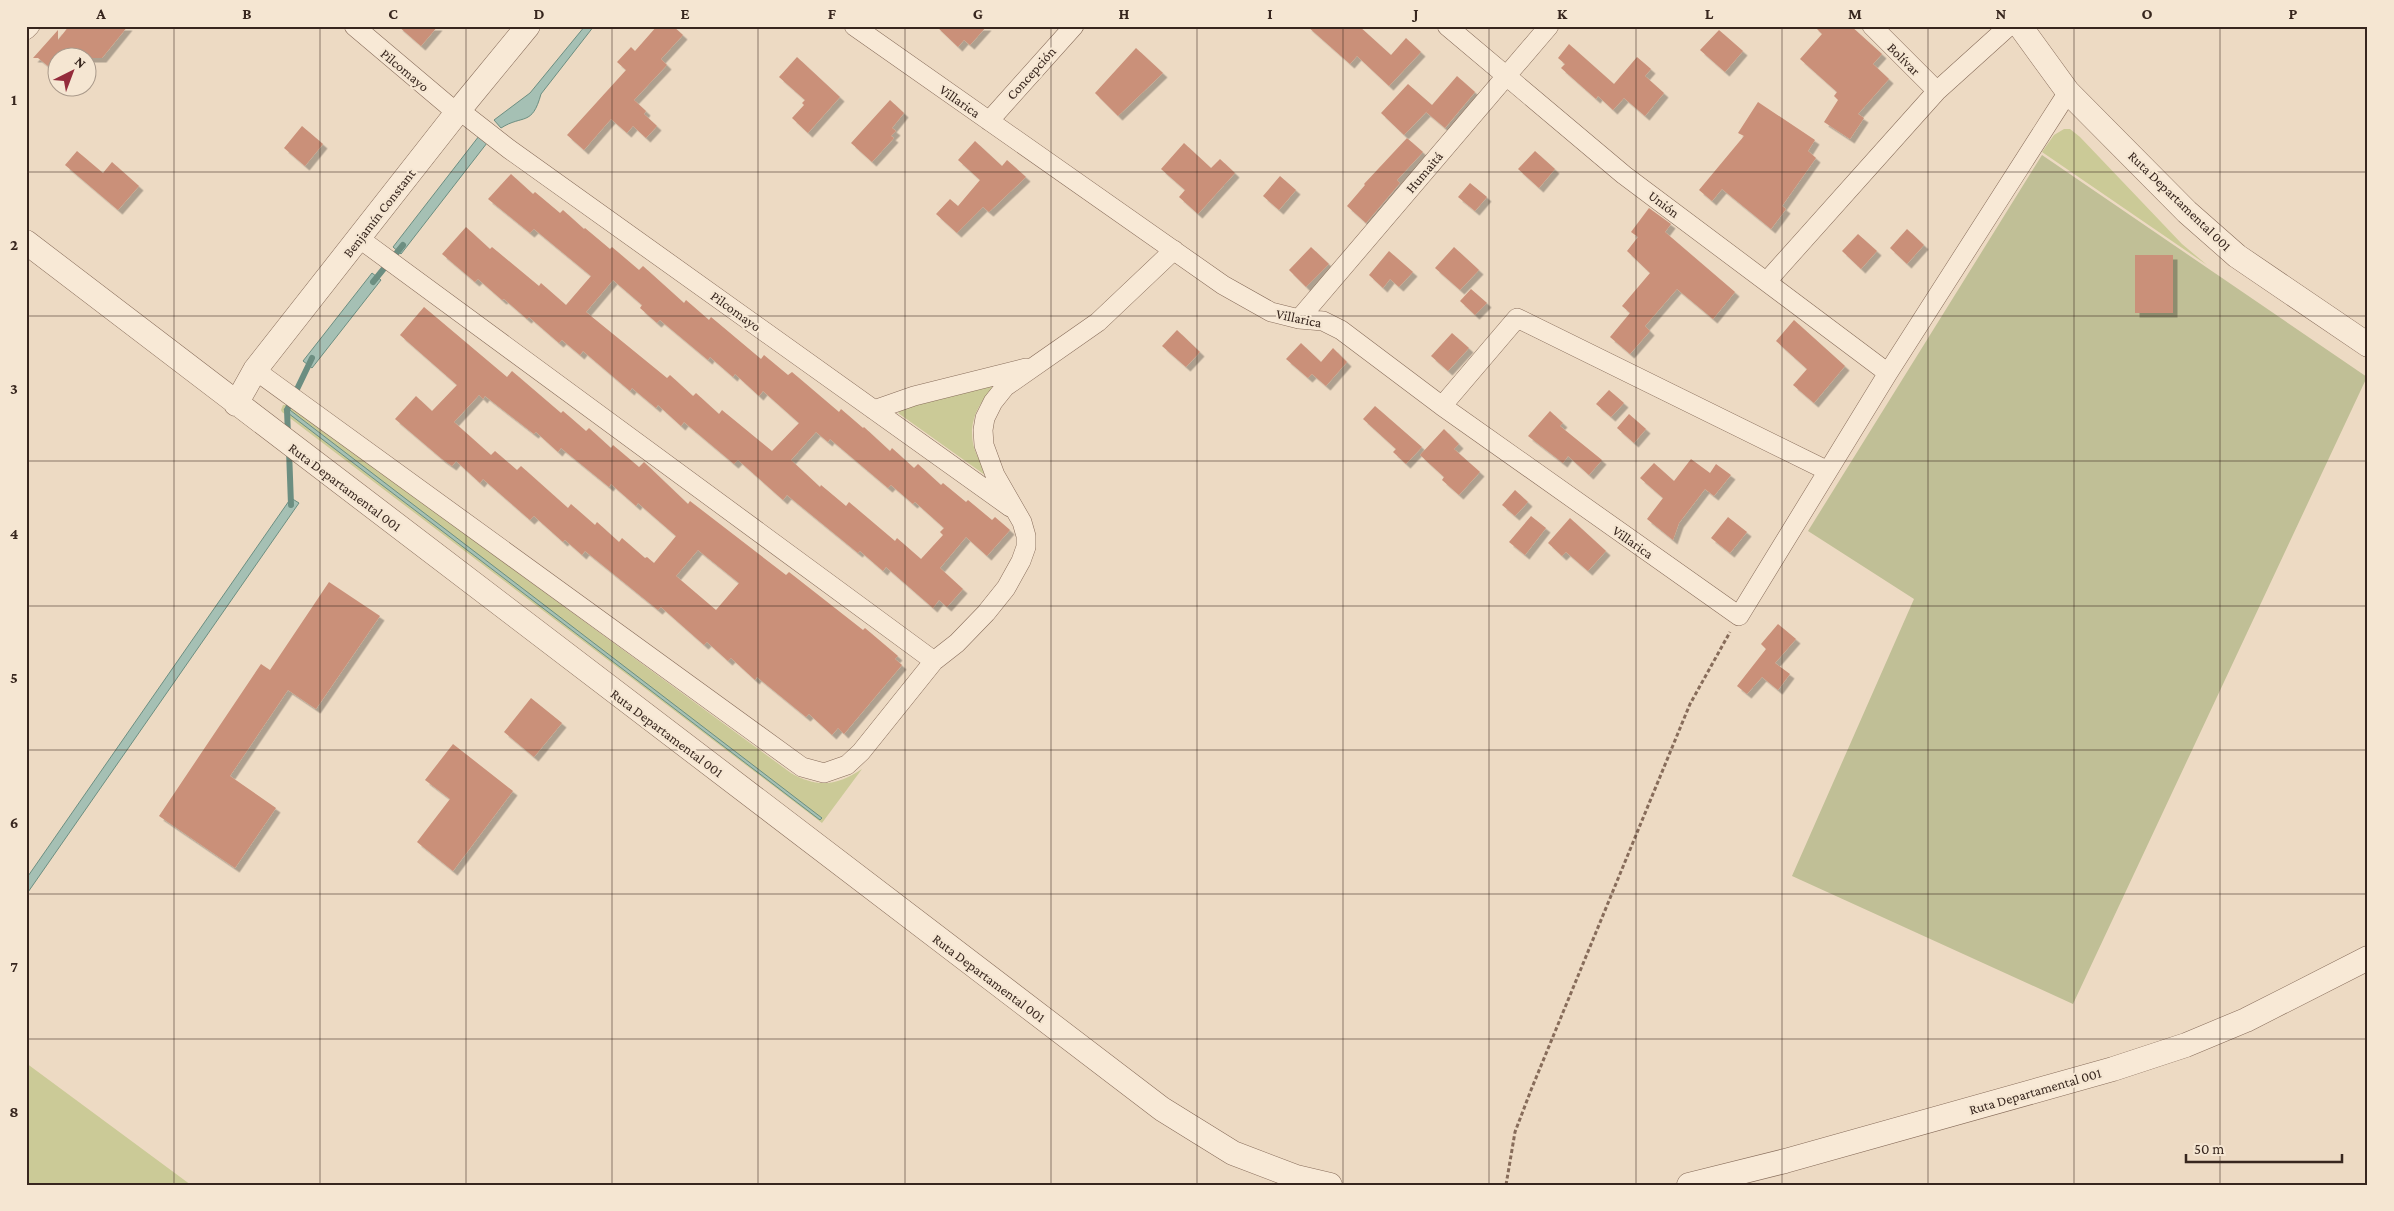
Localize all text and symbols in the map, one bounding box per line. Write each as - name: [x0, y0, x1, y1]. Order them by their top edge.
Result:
- text: A: [95, 5, 106, 22]
- text: B: [242, 5, 252, 22]
- text: C: [388, 5, 398, 22]
- text: D: [533, 5, 545, 22]
- text: E: [680, 5, 690, 22]
- text: F: [828, 5, 837, 22]
- text: G: [973, 5, 983, 22]
- text: H: [1119, 5, 1130, 22]
- text: I: [1267, 5, 1273, 22]
- text: J: [1411, 5, 1419, 22]
- text: K: [1557, 5, 1568, 22]
- text: L: [1705, 5, 1714, 22]
- text: M: [1848, 5, 1862, 22]
- text: N: [1996, 5, 2007, 22]
- text: O: [2141, 5, 2153, 22]
- text: P: [2289, 5, 2298, 22]
- street label: Bolívar: [1884, 39, 1924, 79]
- street label: Concepción: [1003, 43, 1059, 103]
- street label: Pilcomayo: [378, 45, 432, 95]
- north arrow: [48, 48, 98, 98]
- text: N: [72, 53, 90, 72]
- street label: Villarica: [936, 81, 984, 121]
- text: 1: [11, 91, 17, 108]
- street label: Humaitá: [1402, 148, 1446, 196]
- street label: Ruta Departamental 001: [2125, 148, 2235, 254]
- street label: Benjamín Constant: [340, 165, 419, 261]
- street label: Unión: [1645, 187, 1683, 221]
- text: 2: [10, 236, 18, 253]
- street label: Pilcomayo: [708, 287, 764, 335]
- street label: Villarica: [1275, 305, 1324, 331]
- text: 3: [10, 380, 18, 397]
- street label: Ruta Departamental 001: [286, 439, 405, 535]
- street label: Villarica: [1609, 522, 1657, 562]
- text: 4: [10, 525, 19, 542]
- text: 5: [10, 669, 18, 686]
- street label: Ruta Departamental 001: [608, 685, 727, 781]
- text: 6: [10, 814, 18, 831]
- street label: Ruta Departamental 001: [930, 930, 1049, 1026]
- text: 7: [10, 958, 18, 975]
- street label: Ruta Departamental 001: [1967, 1064, 2103, 1118]
- text: 8: [9, 1103, 19, 1120]
- scale bar: [2186, 1131, 2343, 1163]
- text: 50 m: [2194, 1141, 2224, 1157]

